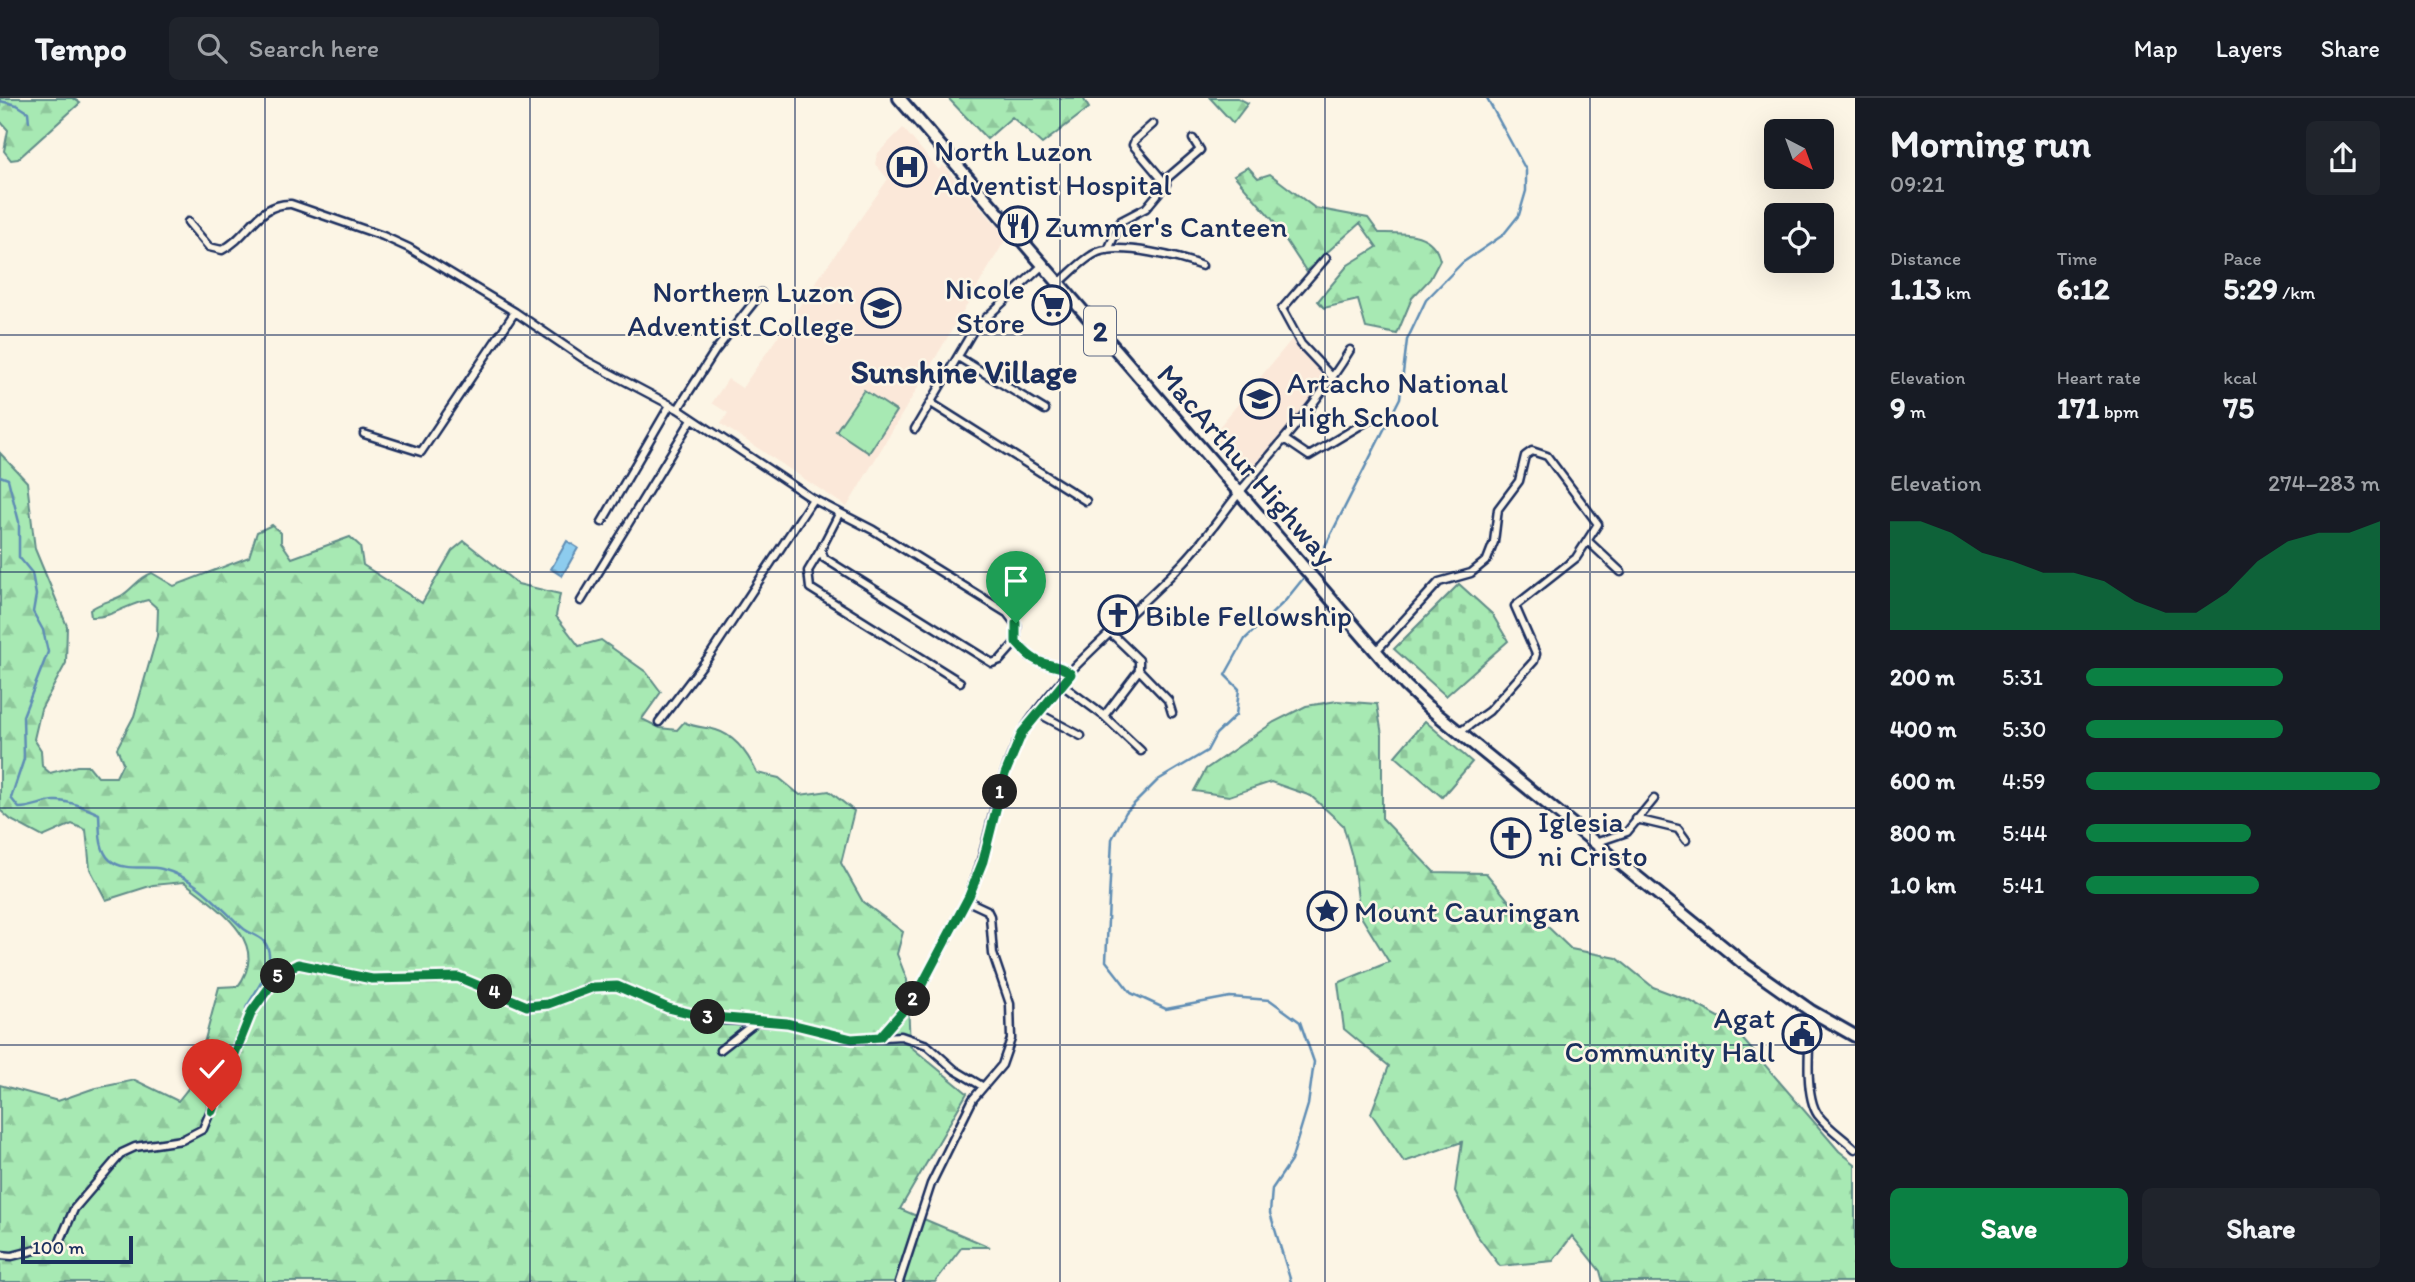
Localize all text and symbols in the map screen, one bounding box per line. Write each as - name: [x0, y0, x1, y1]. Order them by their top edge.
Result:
- search box: [169, 17, 659, 80]
- text: Tempo: [35, 29, 127, 68]
- icon: search: [193, 29, 231, 67]
- text: Search here: [249, 32, 379, 64]
- text: Map: [2134, 34, 2178, 63]
- text: Layers: [2216, 34, 2283, 63]
- text: Share: [2321, 34, 2380, 63]
- north arrow: [1764, 119, 1834, 189]
- map controls: [1764, 119, 1834, 273]
- text: Morning run: [1890, 121, 2091, 167]
- button: share: [2306, 121, 2380, 195]
- place label: North Luzon Adventist Hospital: [934, 132, 1172, 203]
- hospital icon: North Luzon Adventist Hospital: [886, 146, 928, 188]
- text: 09:21: [1890, 170, 1945, 198]
- button: locate: [1764, 203, 1834, 273]
- restaurant icon: Zummer's Canteen: [997, 205, 1039, 247]
- place label: Zummer's Canteen: [1045, 208, 1288, 245]
- text: Distance: [1890, 247, 1961, 270]
- text: Time: [2057, 247, 2097, 270]
- text: Pace: [2223, 247, 2261, 270]
- place label: Nicole Store: [945, 270, 1025, 341]
- text: 1.13: [1890, 270, 1942, 307]
- text: 6:12: [2057, 270, 2110, 307]
- text: 5:29: [2223, 270, 2278, 307]
- place label: Northern Luzon Adventist College: [627, 273, 854, 344]
- text: km: [1942, 281, 1971, 304]
- text: /km: [2278, 281, 2315, 304]
- supermarket icon: Nicole Store: [1031, 284, 1073, 326]
- school or university icon: Northern Luzon Adventist College: [860, 287, 902, 329]
- road number: 2: [1084, 306, 1116, 356]
- district label: Sunshine Village: [851, 353, 1077, 391]
- street label: MacArthur Highway: [1149, 356, 1345, 574]
- place label: Artacho National High School: [1287, 364, 1509, 435]
- text: Elevation: [1890, 366, 1966, 389]
- text: Heart rate: [2057, 366, 2141, 389]
- text: kcal: [2223, 366, 2257, 389]
- school or university icon: Artacho National High School: [1239, 378, 1281, 420]
- text: 9: [1890, 389, 1906, 426]
- text: 171: [2057, 389, 2099, 426]
- text: 75: [2223, 389, 2254, 426]
- text: m: [1906, 400, 1926, 423]
- text: bpm: [2099, 400, 2139, 423]
- text: Elevation: [1890, 469, 1981, 497]
- text: 274–283 m: [2268, 469, 2380, 497]
- pin: [986, 551, 1046, 623]
- icon: arrive: [997, 562, 1035, 600]
- church icon: Bible Fellowship: [1097, 594, 1139, 636]
- place label: Bible Fellowship: [1145, 597, 1352, 634]
- text: 200 m: [1890, 663, 1955, 691]
- text: 5:31: [2002, 663, 2043, 691]
- text: 400 m: [1890, 715, 1957, 743]
- text: 5:30: [2002, 715, 2046, 743]
- text: 600 m: [1890, 767, 1955, 795]
- text: 4:59: [2002, 767, 2046, 795]
- pin: 1: [982, 774, 1018, 810]
- text: 1: [995, 780, 1004, 803]
- place label: Iglesia ni Cristo: [1538, 803, 1648, 874]
- church icon: Iglesia ni Cristo: [1490, 817, 1532, 859]
- text: 800 m: [1890, 819, 1955, 847]
- text: 5:44: [2002, 819, 2047, 847]
- text: 1.0 km: [1890, 871, 1956, 899]
- text: 5:41: [2002, 871, 2044, 899]
- place icon: Mount Cauringan: [1306, 890, 1348, 932]
- place label: Mount Cauringan: [1354, 893, 1580, 930]
- pin: 5: [260, 958, 296, 994]
- text: 5: [273, 964, 282, 987]
- pin: 4: [477, 974, 512, 1010]
- text: 4: [489, 980, 500, 1003]
- pin: 2: [895, 982, 930, 1016]
- text: 2: [908, 987, 918, 1010]
- place label: Agat Community Hall: [1564, 999, 1776, 1070]
- pin: 3: [690, 1000, 726, 1034]
- text: 3: [702, 1005, 713, 1028]
- public building icon: Agat Community Hall: [1781, 1013, 1823, 1055]
- pin: [182, 1039, 242, 1111]
- icon: check: [193, 1050, 231, 1088]
- button: Save: [1890, 1188, 2128, 1268]
- button: Share: [2142, 1188, 2380, 1268]
- scale bar: [21, 1233, 133, 1265]
- text: 100 m: [32, 1236, 84, 1259]

